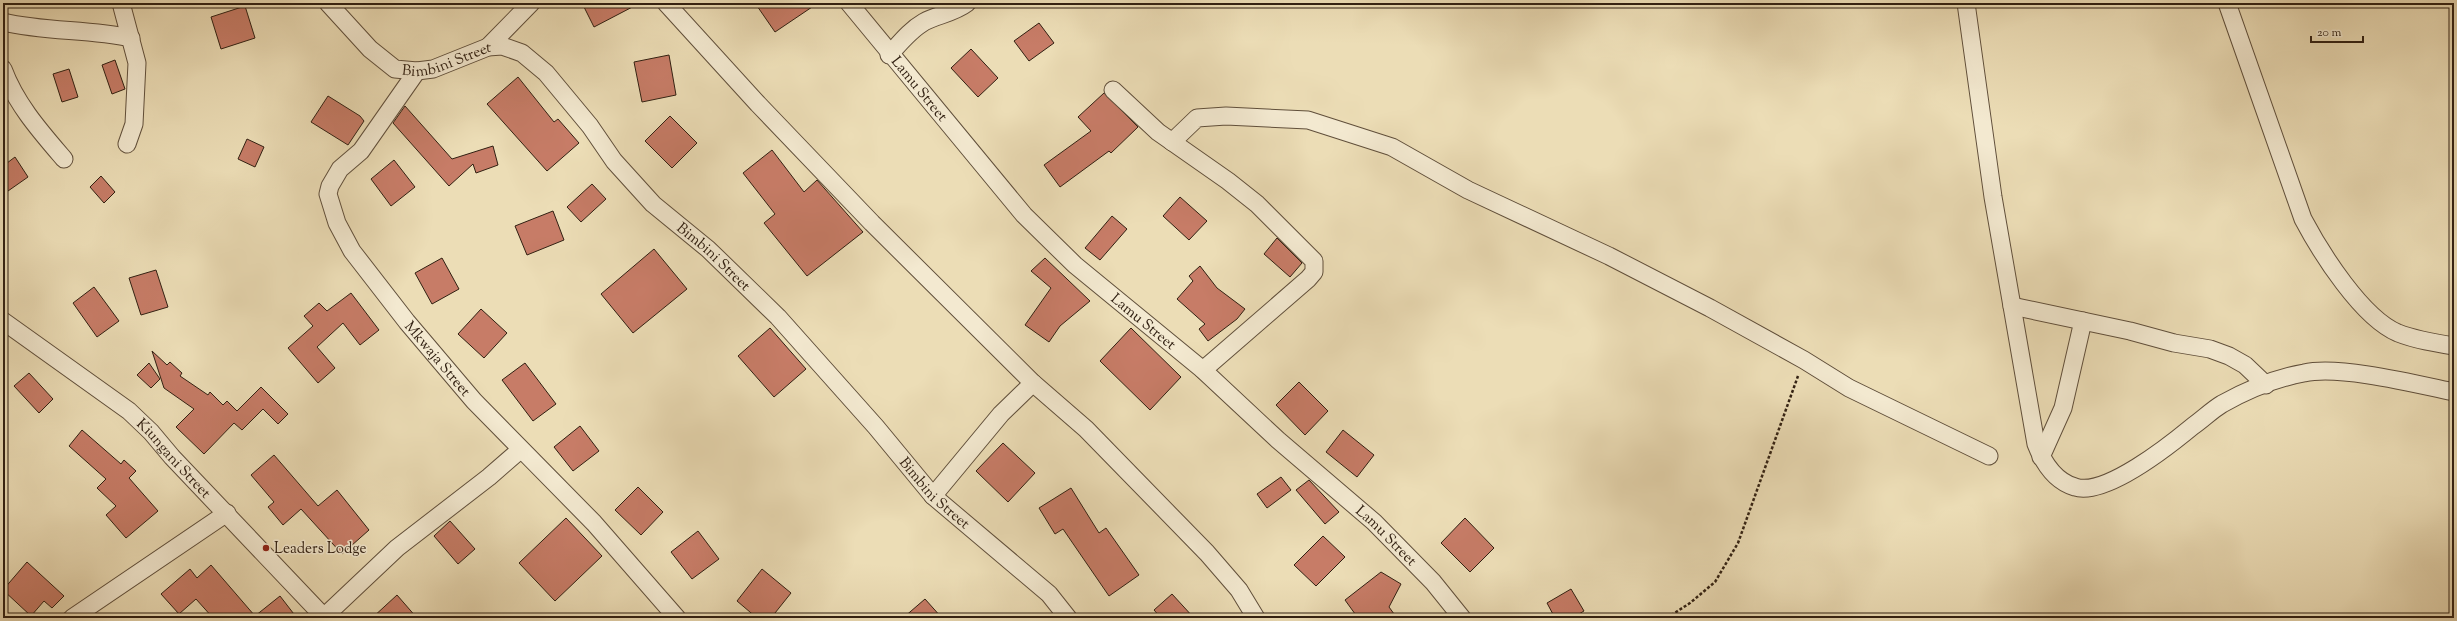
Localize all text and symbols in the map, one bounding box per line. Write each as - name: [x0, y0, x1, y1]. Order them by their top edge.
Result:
- scale bar: [2311, 18, 2363, 44]
- text: 20 m: [2317, 24, 2342, 42]
- street label: Bimbini Street: [401, 38, 492, 83]
- street label: Lamu Street: [885, 52, 952, 127]
- street label: Bimbini Street: [671, 218, 755, 297]
- street label: Lamu Street: [1105, 289, 1180, 356]
- street label: Mkwaja Street: [399, 317, 475, 402]
- street label: Kiungani Street: [131, 414, 215, 504]
- street label: Bimbini Street: [893, 453, 974, 535]
- street label: Lamu Street: [1350, 501, 1421, 572]
- place label: Leaders Lodge: [274, 539, 367, 560]
- marker: Leaders Lodge: [261, 543, 271, 553]

